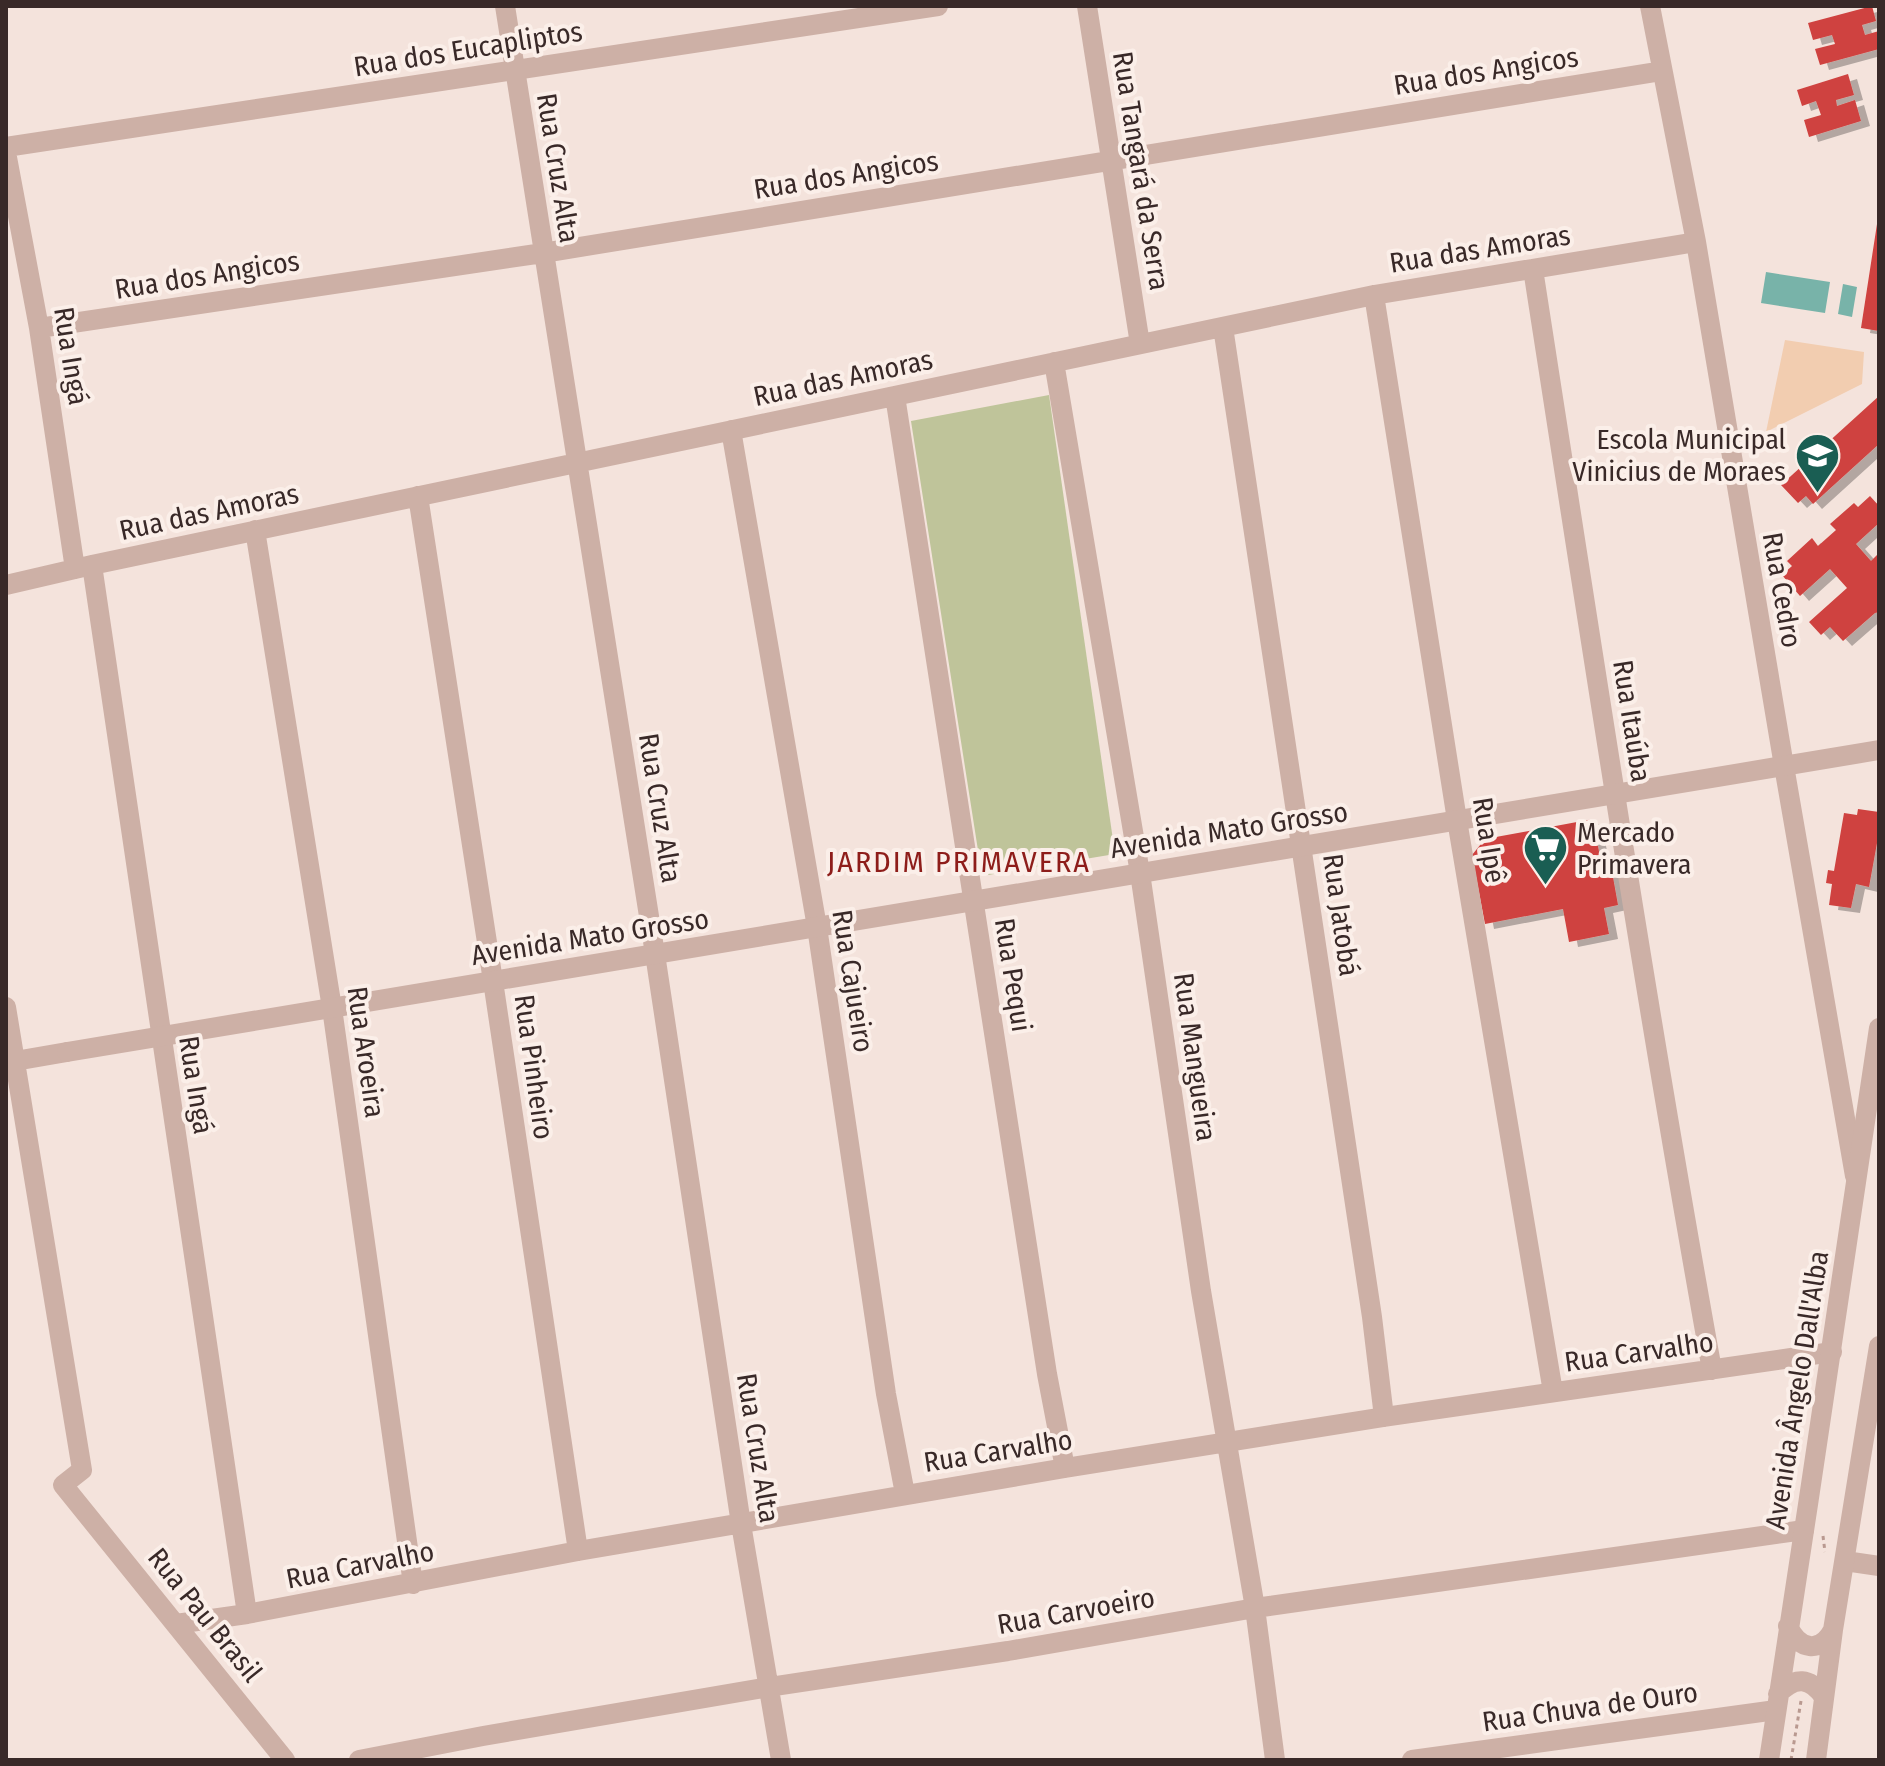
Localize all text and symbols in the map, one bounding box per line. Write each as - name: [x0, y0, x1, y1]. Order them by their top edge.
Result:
- street label: Rua dos Eucapliptos: [351, 15, 585, 83]
- street label: Rua dos Angicos: [1391, 40, 1581, 102]
- street label: Rua Tangará da Serra: [1106, 49, 1176, 293]
- street label: Rua Cruz Alta: [530, 91, 586, 245]
- street label: Rua dos Angicos: [751, 144, 941, 206]
- street label: Rua das Amoras: [1387, 218, 1573, 280]
- street label: Rua dos Angicos: [112, 244, 302, 306]
- street label: Rua Ingá: [47, 305, 95, 407]
- street label: Rua das Amoras: [750, 343, 936, 413]
- place label: Escola Municipal Vinicius de Moraes: [1572, 423, 1786, 488]
- school or university icon: Escola Municipal Vinicius de Moraes: [1793, 431, 1841, 494]
- street label: Rua das Amoras: [116, 477, 302, 547]
- street label: Rua Cedro: [1756, 530, 1808, 650]
- street label: Rua Itaúba: [1606, 658, 1658, 784]
- street label: Rua Cruz Alta: [632, 731, 688, 885]
- street label: Avenida Mato Grosso: [1108, 795, 1350, 865]
- street label: Rua Ipê: [1466, 795, 1512, 885]
- place label: Mercado Primavera: [1577, 816, 1692, 881]
- supermarket icon: Mercado Primavera: [1522, 824, 1570, 887]
- district label: JARDIM PRIMAVERA: [827, 844, 1091, 880]
- street label: Rua Jatobá: [1316, 852, 1366, 978]
- street label: Avenida Mato Grosso: [469, 902, 711, 972]
- street label: Rua Cajueiro: [825, 907, 881, 1055]
- street label: Rua Pequi: [988, 916, 1038, 1034]
- street label: Rua Mangueira: [1167, 971, 1223, 1143]
- street label: Rua Aroeira: [340, 984, 392, 1120]
- street label: Rua Pinheiro: [507, 992, 561, 1142]
- street label: Rua Ingá: [172, 1034, 220, 1136]
- street label: Avenida Ângelo Dall'Alba: [1759, 1248, 1835, 1532]
- street label: Rua Carvalho: [1562, 1325, 1716, 1379]
- street label: Rua Cruz Alta: [730, 1371, 786, 1525]
- street label: Rua Carvalho: [921, 1423, 1075, 1479]
- street label: Rua Carvalho: [283, 1534, 437, 1596]
- street label: Rua Pau Brasil: [141, 1541, 269, 1689]
- street label: Rua Carvoeiro: [995, 1581, 1157, 1641]
- street label: Rua Chuva de Ouro: [1480, 1676, 1700, 1738]

